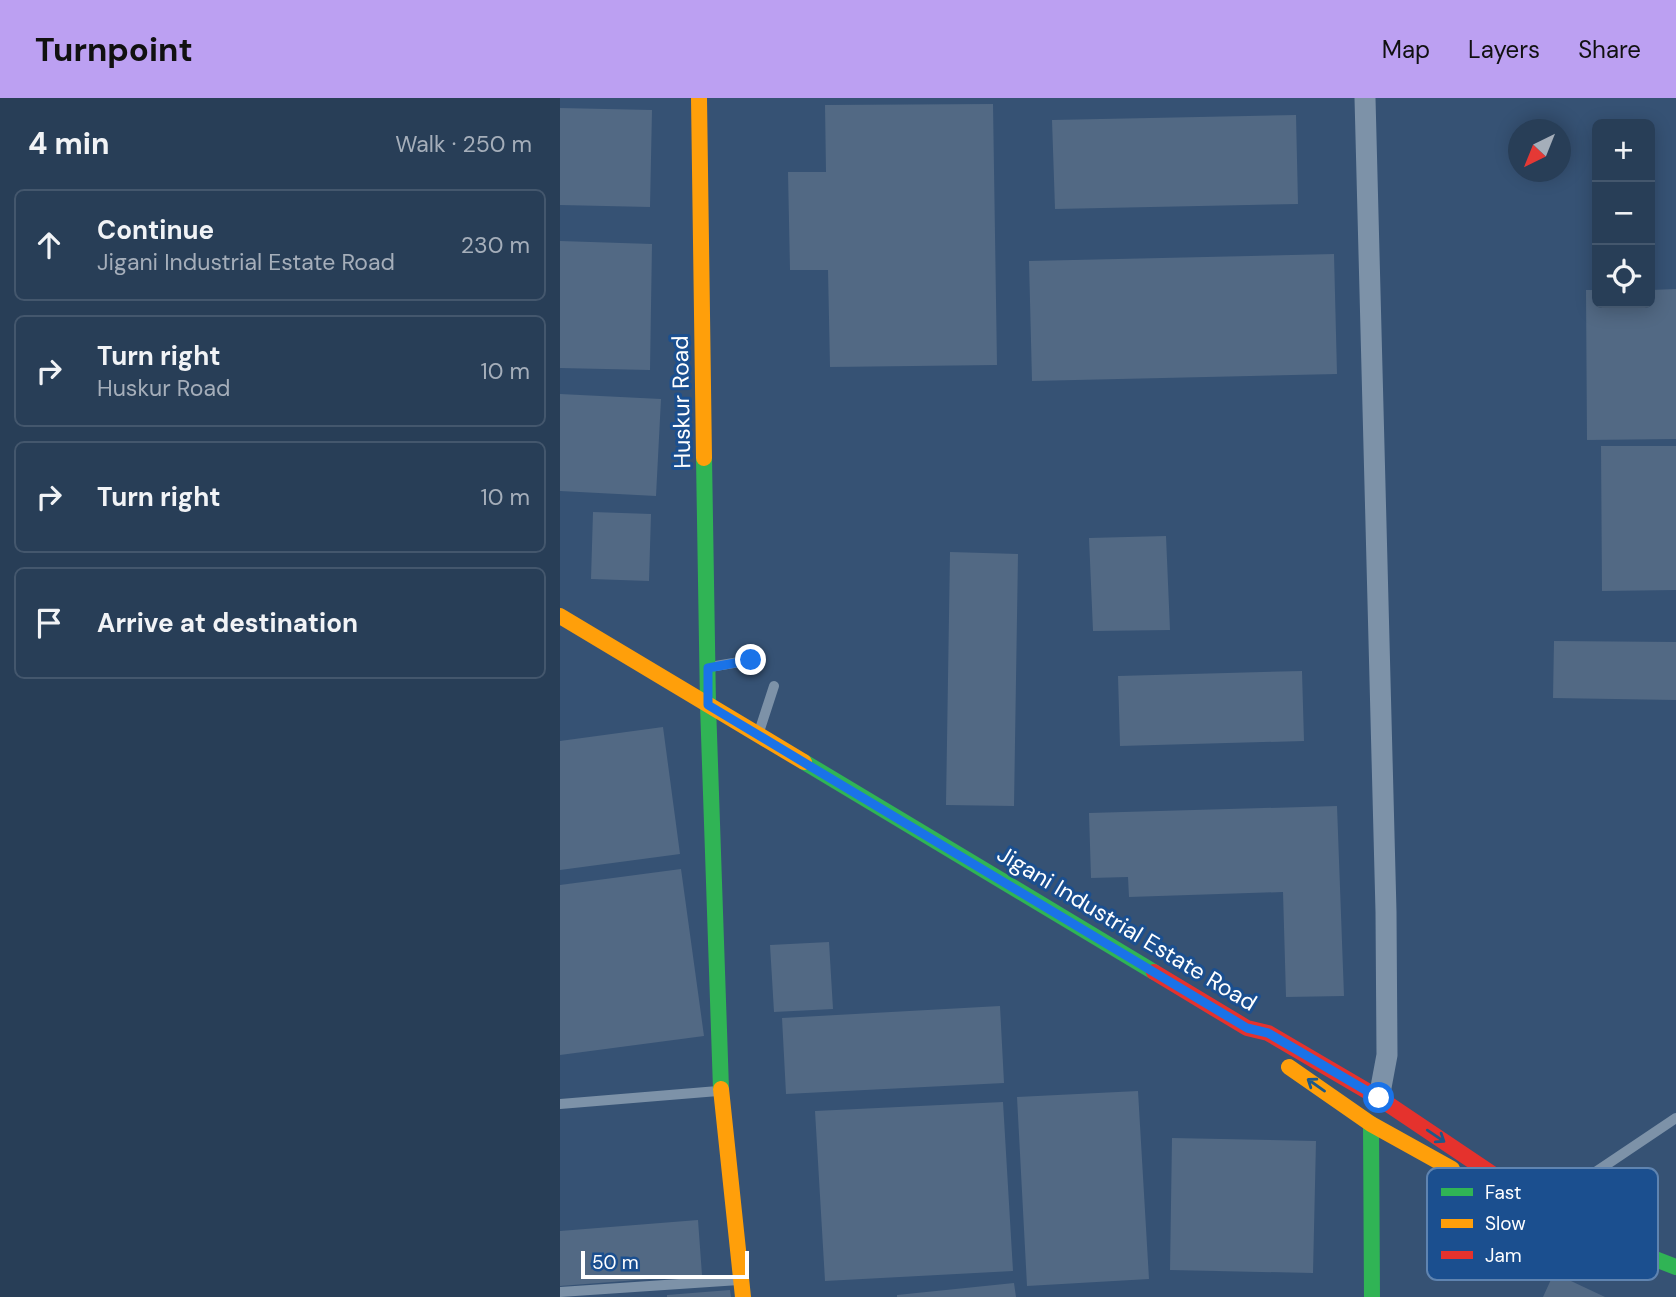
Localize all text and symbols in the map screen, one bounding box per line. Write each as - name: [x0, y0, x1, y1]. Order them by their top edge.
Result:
- text: Turnpoint: [35, 28, 193, 71]
- text: Map: [1382, 34, 1430, 65]
- text: Layers: [1468, 34, 1540, 65]
- text: Share: [1578, 34, 1641, 65]
- north arrow: [1508, 119, 1571, 182]
- map controls: [1592, 119, 1655, 308]
- button: +: [1592, 119, 1655, 182]
- text: 4 min: [28, 124, 110, 163]
- text: Walk · 250 m: [395, 129, 532, 159]
- button: −: [1592, 182, 1655, 245]
- text: Continue: [97, 213, 214, 247]
- icon: ahead: [30, 226, 68, 264]
- text: 230 m: [461, 230, 530, 260]
- button: locate: [1592, 245, 1655, 308]
- text: Jigani Industrial Estate Road: [97, 247, 395, 277]
- street label: Huskur Road: [665, 335, 697, 469]
- text: Turn right: [97, 339, 221, 373]
- icon: right: [30, 352, 68, 390]
- text: 10 m: [480, 356, 530, 386]
- text: Huskur Road: [97, 373, 230, 403]
- icon: right: [30, 478, 68, 516]
- text: Turn right: [97, 480, 221, 514]
- text: 10 m: [480, 482, 530, 512]
- icon: arrive: [30, 604, 68, 642]
- text: Arrive at destination: [97, 606, 358, 640]
- route end: [735, 644, 766, 675]
- street label: Jigani Industrial Estate Road: [992, 838, 1262, 1018]
- one-way arrow: [1306, 1078, 1326, 1092]
- route start: [1363, 1082, 1394, 1113]
- one-way arrow: [1426, 1129, 1445, 1143]
- legend: [1427, 1168, 1658, 1280]
- text: Fast: [1485, 1180, 1521, 1205]
- text: Slow: [1485, 1211, 1526, 1236]
- text: Jam: [1485, 1243, 1522, 1268]
- scale bar: [581, 1248, 749, 1280]
- text: 50 m: [592, 1250, 639, 1275]

